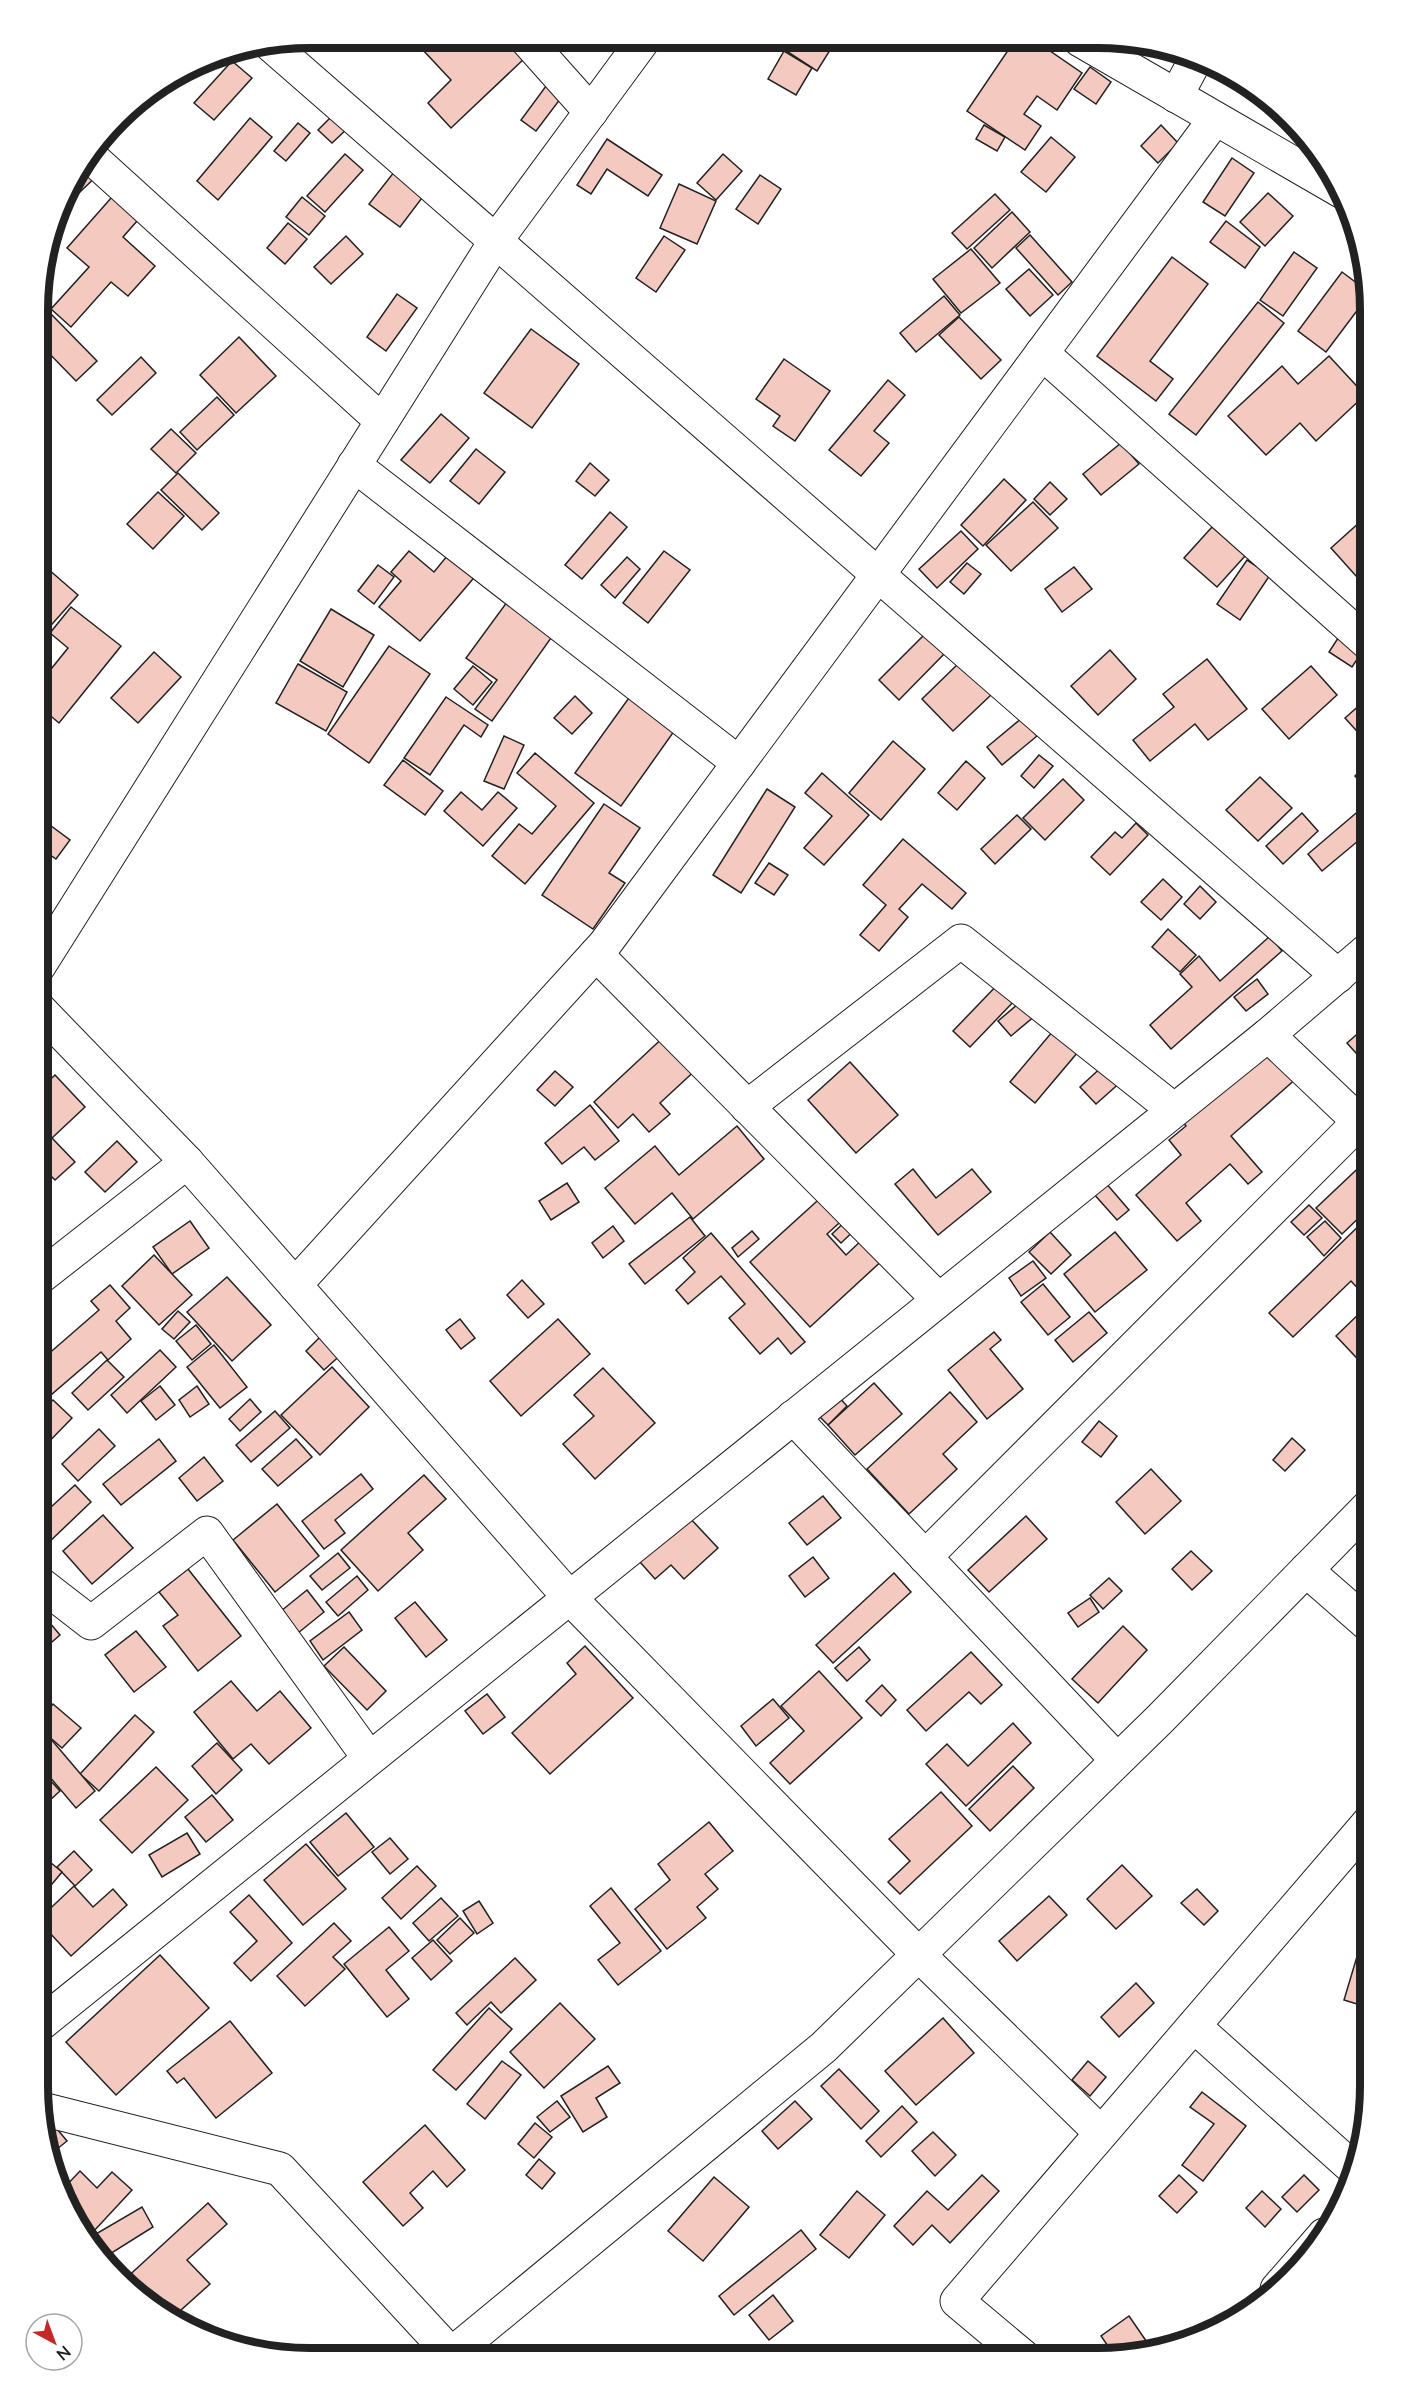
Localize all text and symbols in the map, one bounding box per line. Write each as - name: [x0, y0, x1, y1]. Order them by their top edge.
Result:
- north arrow: [24, 2312, 84, 2372]
- text: N: [53, 2342, 75, 2365]

